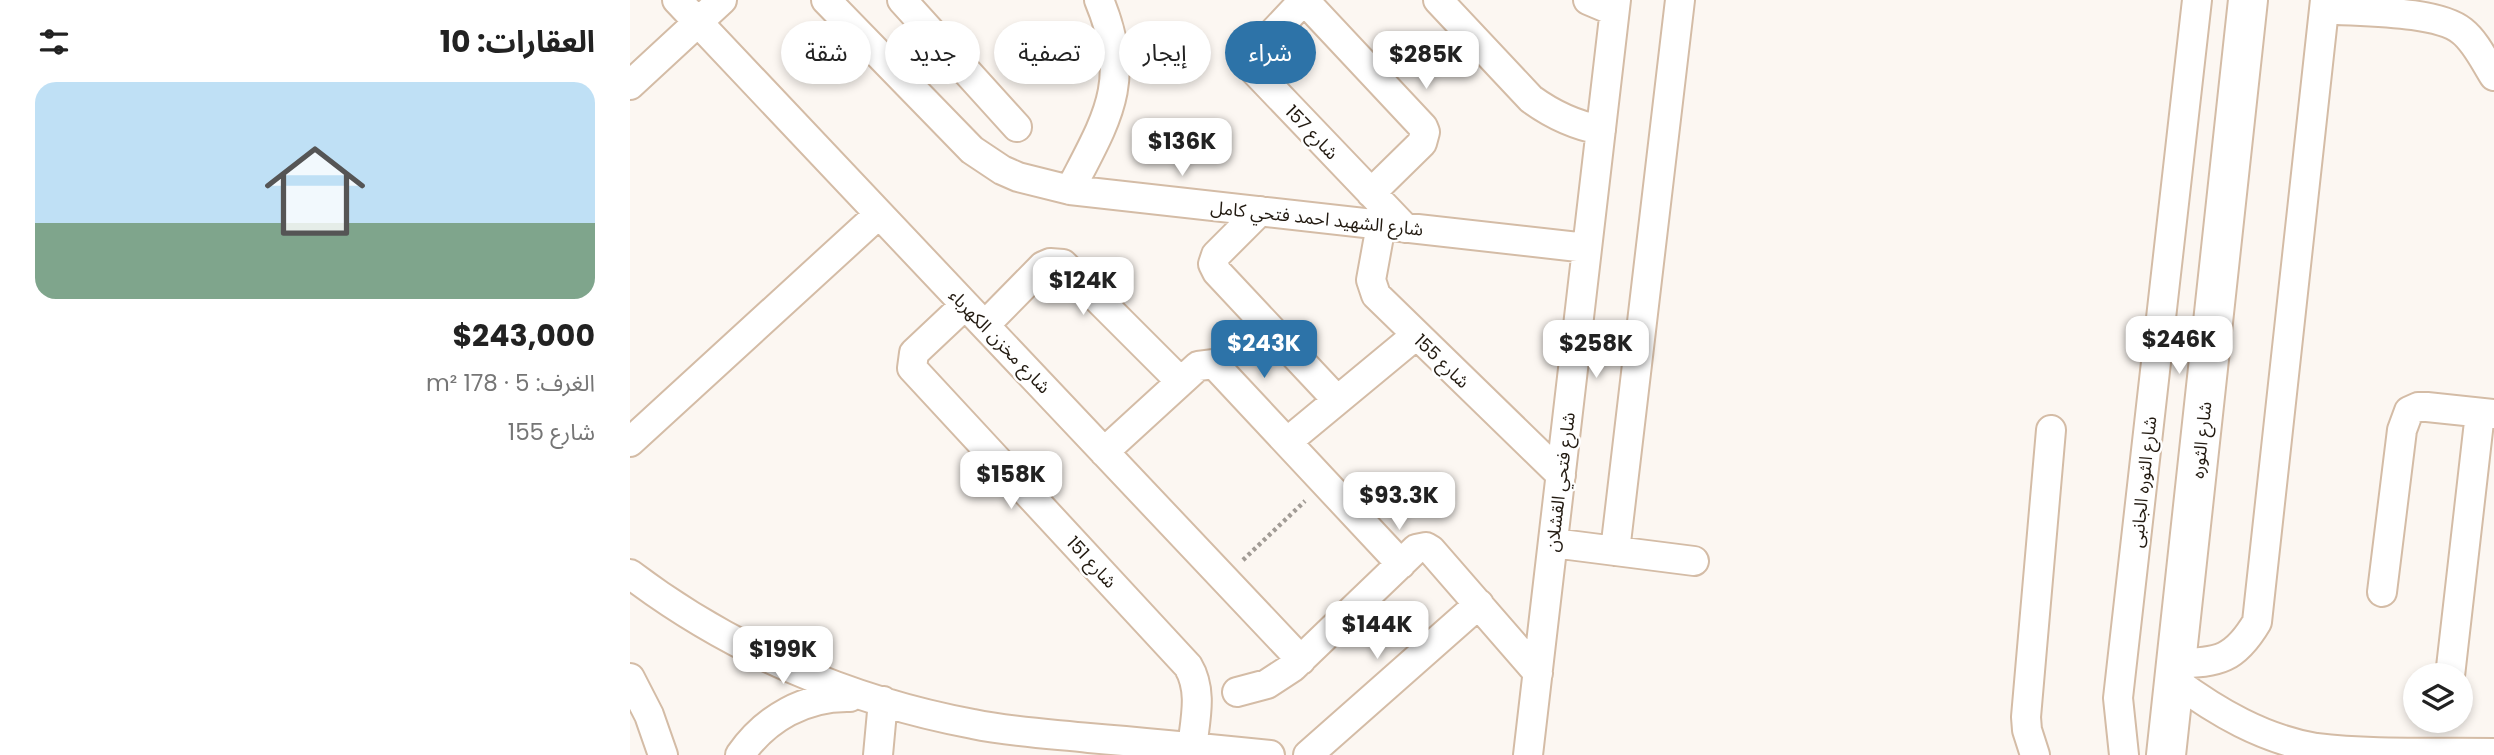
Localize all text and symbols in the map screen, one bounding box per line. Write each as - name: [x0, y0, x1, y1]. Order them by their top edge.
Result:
- text: العقارات: 10: [440, 20, 595, 63]
- chip: شقة: [781, 21, 871, 84]
- chip: جديد: [885, 21, 980, 84]
- chip: تصفية: [994, 21, 1105, 84]
- chip: إيجار: [1119, 21, 1211, 84]
- chip: شراء: [1225, 21, 1316, 84]
- icon: filters: [35, 23, 73, 61]
- pin: $285K: [1377, 32, 1475, 91]
- text: $285K: [1389, 38, 1463, 70]
- street label: شارع 157: [1278, 99, 1344, 166]
- pin: $136K: [1133, 118, 1231, 178]
- text: $136K: [1148, 125, 1216, 157]
- icon: home: [252, 128, 378, 254]
- street label: شارع الشهيد احمد فتحي كامل: [1209, 194, 1425, 244]
- pin: $124K: [1034, 258, 1132, 317]
- text: $124K: [1049, 264, 1117, 296]
- street label: شارع مخزن الكهرباء: [942, 283, 1056, 400]
- text: $243,000: [452, 314, 595, 357]
- pin: $246K: [2130, 316, 2228, 376]
- pin: $243K: [1215, 320, 1313, 380]
- pin: $258K: [1547, 320, 1645, 380]
- text: $246K: [2142, 323, 2216, 355]
- text: $243K: [1227, 327, 1301, 359]
- text: $258K: [1559, 327, 1633, 359]
- street label: شارع 155: [1407, 328, 1475, 395]
- text: الغرف: 5 · 178 m²: [426, 367, 595, 399]
- street label: شارع الثوره: [2185, 400, 2219, 480]
- street label: شارع فتحي القشلان: [1539, 411, 1583, 553]
- street label: شارع الثوره الجانبى: [2124, 415, 2164, 549]
- text: شارع 155: [508, 416, 595, 448]
- pin: $158K: [962, 452, 1060, 511]
- text: $158K: [976, 458, 1046, 490]
- pin: $93.3K: [1342, 472, 1456, 532]
- text: $93.3K: [1359, 479, 1439, 511]
- street label: شارع 151: [1060, 531, 1123, 595]
- pin: $144K: [1328, 602, 1426, 661]
- text: $144K: [1342, 608, 1412, 640]
- pin: $199K: [734, 626, 832, 686]
- text: $199K: [749, 633, 817, 665]
- map controls: [2403, 663, 2473, 733]
- button: layers: [2403, 663, 2473, 733]

